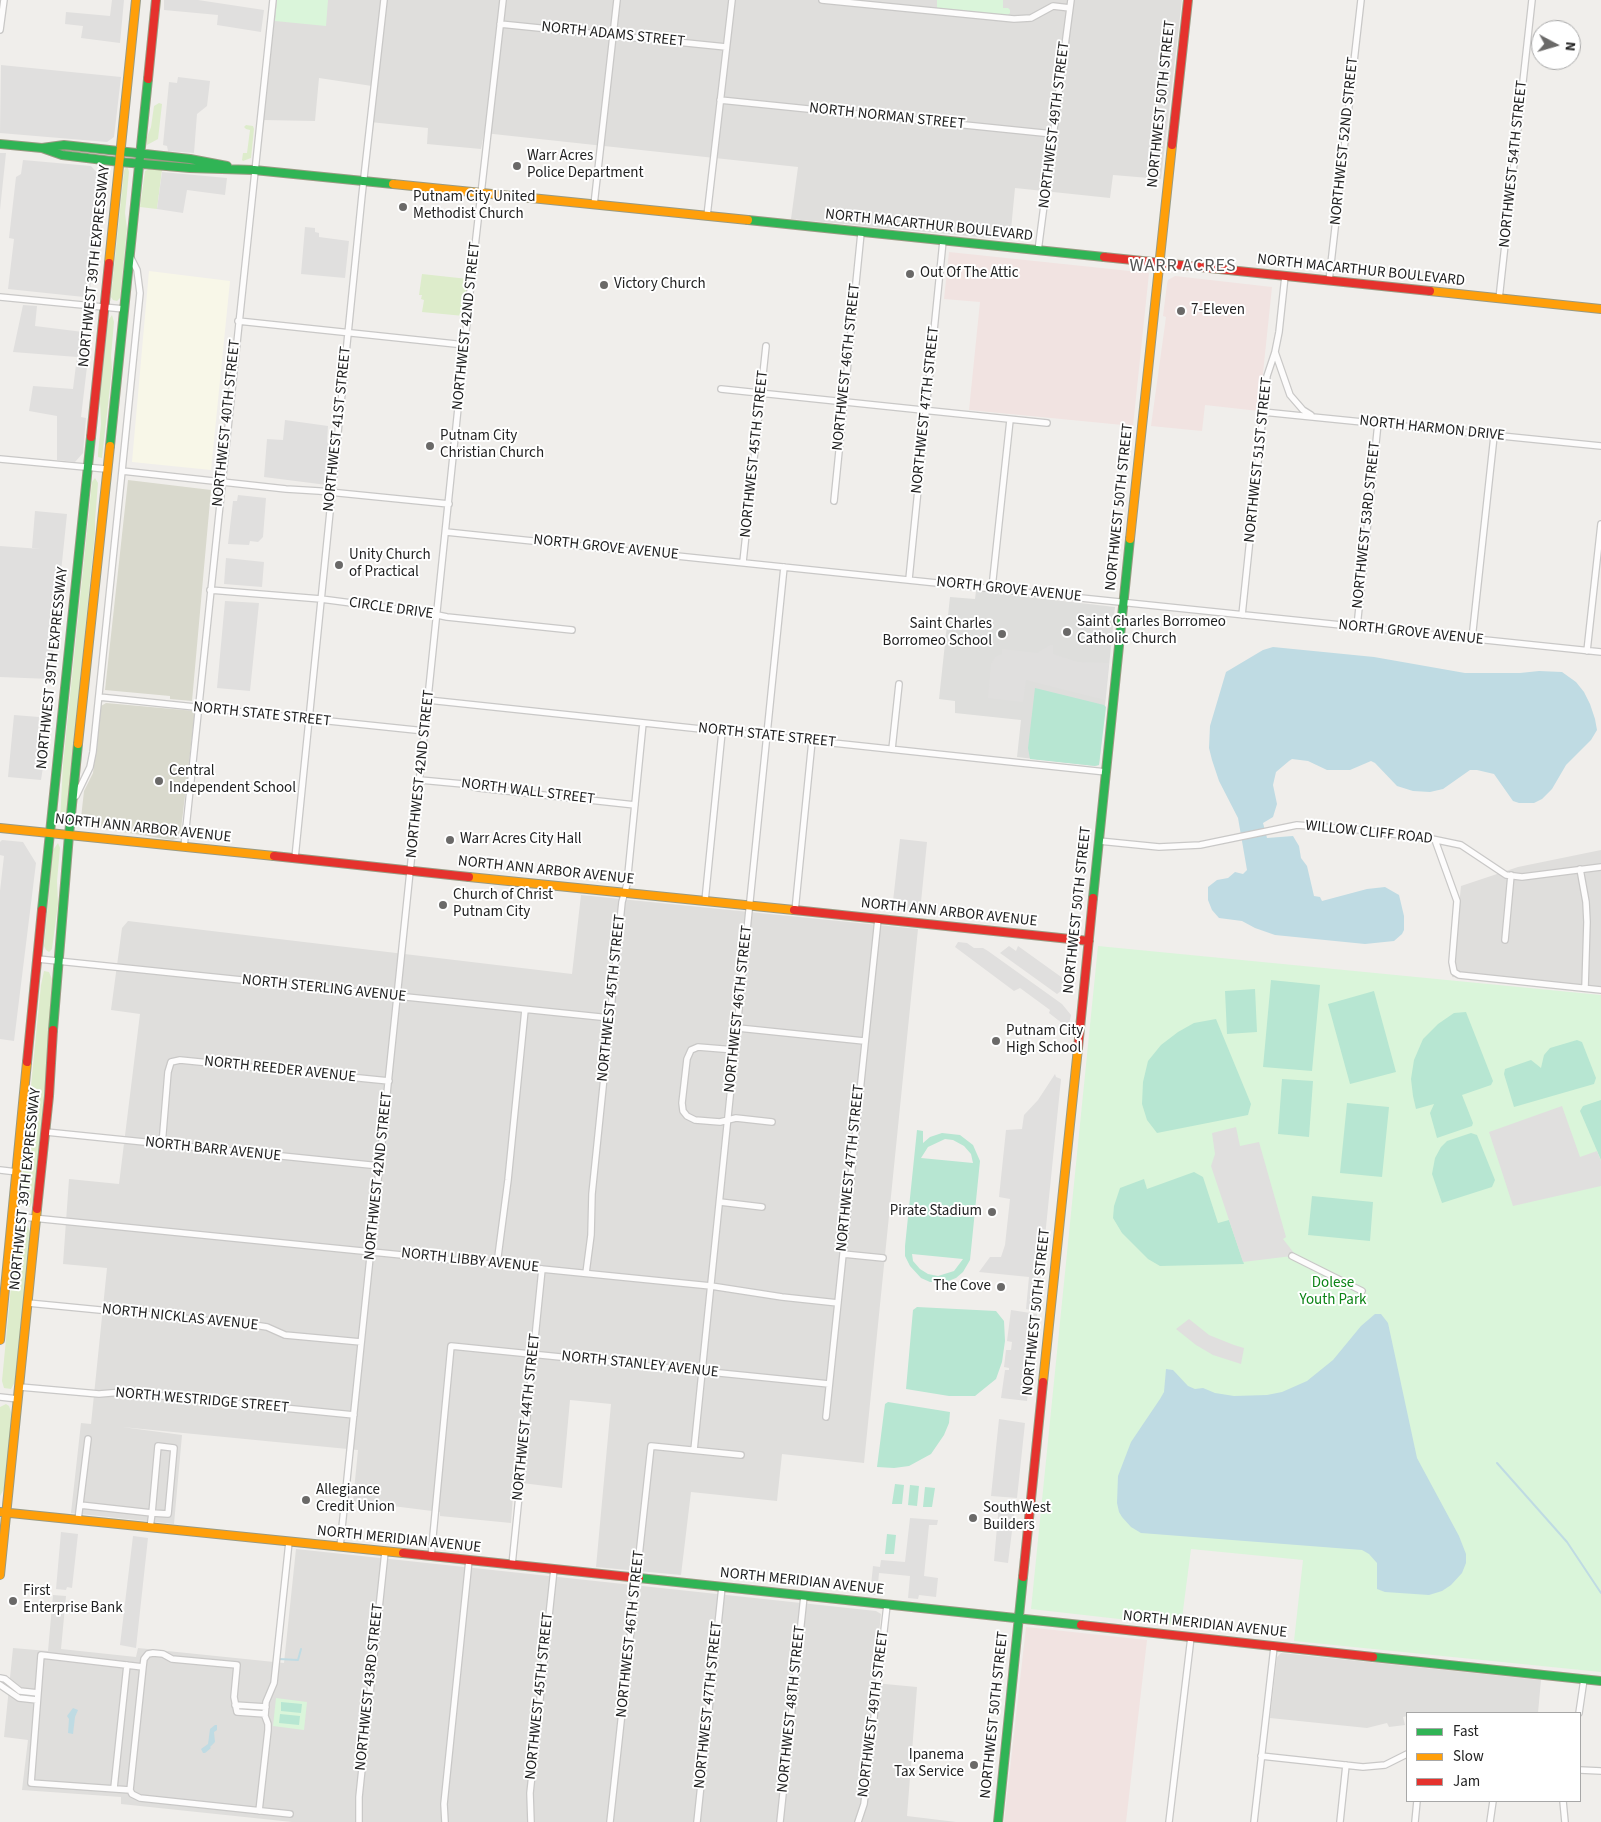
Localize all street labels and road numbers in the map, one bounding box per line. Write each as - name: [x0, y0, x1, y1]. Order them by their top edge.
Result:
- street label: NORTH ADAMS STREET: [540, 19, 686, 51]
- street label: NORTHWEST 50TH STREET: [1144, 19, 1180, 189]
- street label: NORTHWEST 49TH STREET: [1036, 40, 1074, 210]
- street label: NORTHWEST 52ND STREET: [1327, 56, 1363, 226]
- street label: NORTHWEST 54TH STREET: [1496, 79, 1532, 249]
- street label: NORTH NORMAN STREET: [808, 100, 966, 134]
- street label: NORTHWEST 39TH EXPRESSWAY: [75, 164, 115, 368]
- street label: NORTH MACARTHUR BOULEVARD: [824, 206, 1034, 246]
- street label: NORTHWEST 42ND STREET: [449, 241, 485, 411]
- street label: NORTH MACARTHUR BOULEVARD: [1256, 251, 1466, 291]
- street label: NORTHWEST 46TH STREET: [829, 282, 865, 452]
- street label: NORTHWEST 47TH STREET: [908, 325, 944, 495]
- street label: NORTHWEST 40TH STREET: [209, 338, 245, 508]
- street label: NORTHWEST 41ST STREET: [320, 345, 356, 513]
- street label: NORTHWEST 45TH STREET: [737, 369, 773, 539]
- street label: NORTHWEST 51ST STREET: [1241, 376, 1277, 544]
- street label: NORTH HARMON DRIVE: [1358, 412, 1506, 446]
- street label: NORTHWEST 50TH STREET: [1102, 422, 1138, 592]
- street label: NORTHWEST 53RD STREET: [1349, 440, 1385, 610]
- street label: NORTH GROVE AVENUE: [533, 531, 679, 565]
- street label: NORTHWEST 39TH EXPRESSWAY: [33, 566, 73, 770]
- street label: NORTH GROVE AVENUE: [936, 573, 1082, 607]
- street label: CIRCLE DRIVE: [348, 594, 434, 624]
- street label: NORTH GROVE AVENUE: [1338, 616, 1484, 650]
- street label: NORTHWEST 42ND STREET: [403, 689, 439, 859]
- street label: NORTH STATE STREET: [192, 699, 332, 731]
- street label: NORTH STATE STREET: [697, 720, 837, 752]
- street label: NORTH WALL STREET: [460, 775, 596, 809]
- street label: NORTH ANN ARBOR AVENUE: [54, 811, 232, 847]
- street label: WILLOW CLIFF ROAD: [1304, 817, 1434, 849]
- street label: NORTHWEST 50TH STREET: [1060, 825, 1096, 995]
- street label: NORTH ANN ARBOR AVENUE: [457, 853, 635, 889]
- street label: NORTH ANN ARBOR AVENUE: [860, 895, 1038, 931]
- street label: NORTHWEST 45TH STREET: [594, 913, 630, 1083]
- street label: NORTHWEST 46TH STREET: [721, 924, 757, 1094]
- street label: NORTH STERLING AVENUE: [241, 971, 407, 1007]
- street label: NORTH REEDER AVENUE: [203, 1053, 357, 1087]
- street label: NORTHWEST 47TH STREET: [833, 1083, 869, 1253]
- street label: NORTHWEST 39TH EXPRESSWAY: [6, 1087, 46, 1291]
- street label: NORTHWEST 42ND STREET: [361, 1091, 397, 1261]
- street label: NORTH BARR AVENUE: [144, 1134, 282, 1166]
- street label: NORTHWEST 50TH STREET: [1019, 1227, 1055, 1397]
- street label: NORTH LIBBY AVENUE: [400, 1245, 540, 1277]
- street label: NORTH NICKLAS AVENUE: [101, 1301, 259, 1335]
- street label: NORTHWEST 44TH STREET: [509, 1332, 545, 1502]
- street label: NORTH STANLEY AVENUE: [560, 1348, 720, 1382]
- street label: NORTH WESTRIDGE STREET: [114, 1384, 290, 1418]
- street label: NORTH MERIDIAN AVENUE: [316, 1522, 482, 1558]
- street label: NORTHWEST 46TH STREET: [613, 1549, 649, 1719]
- street label: NORTH MERIDIAN AVENUE: [719, 1564, 885, 1600]
- street label: NORTHWEST 43RD STREET: [352, 1602, 388, 1772]
- street label: NORTH MERIDIAN AVENUE: [1122, 1607, 1288, 1643]
- street label: NORTHWEST 45TH STREET: [522, 1611, 558, 1781]
- street label: NORTHWEST 47TH STREET: [691, 1620, 727, 1790]
- street label: NORTHWEST 48TH STREET: [774, 1624, 810, 1794]
- street label: NORTHWEST 49TH STREET: [855, 1629, 893, 1799]
- street label: NORTHWEST 50TH STREET: [977, 1630, 1013, 1800]

